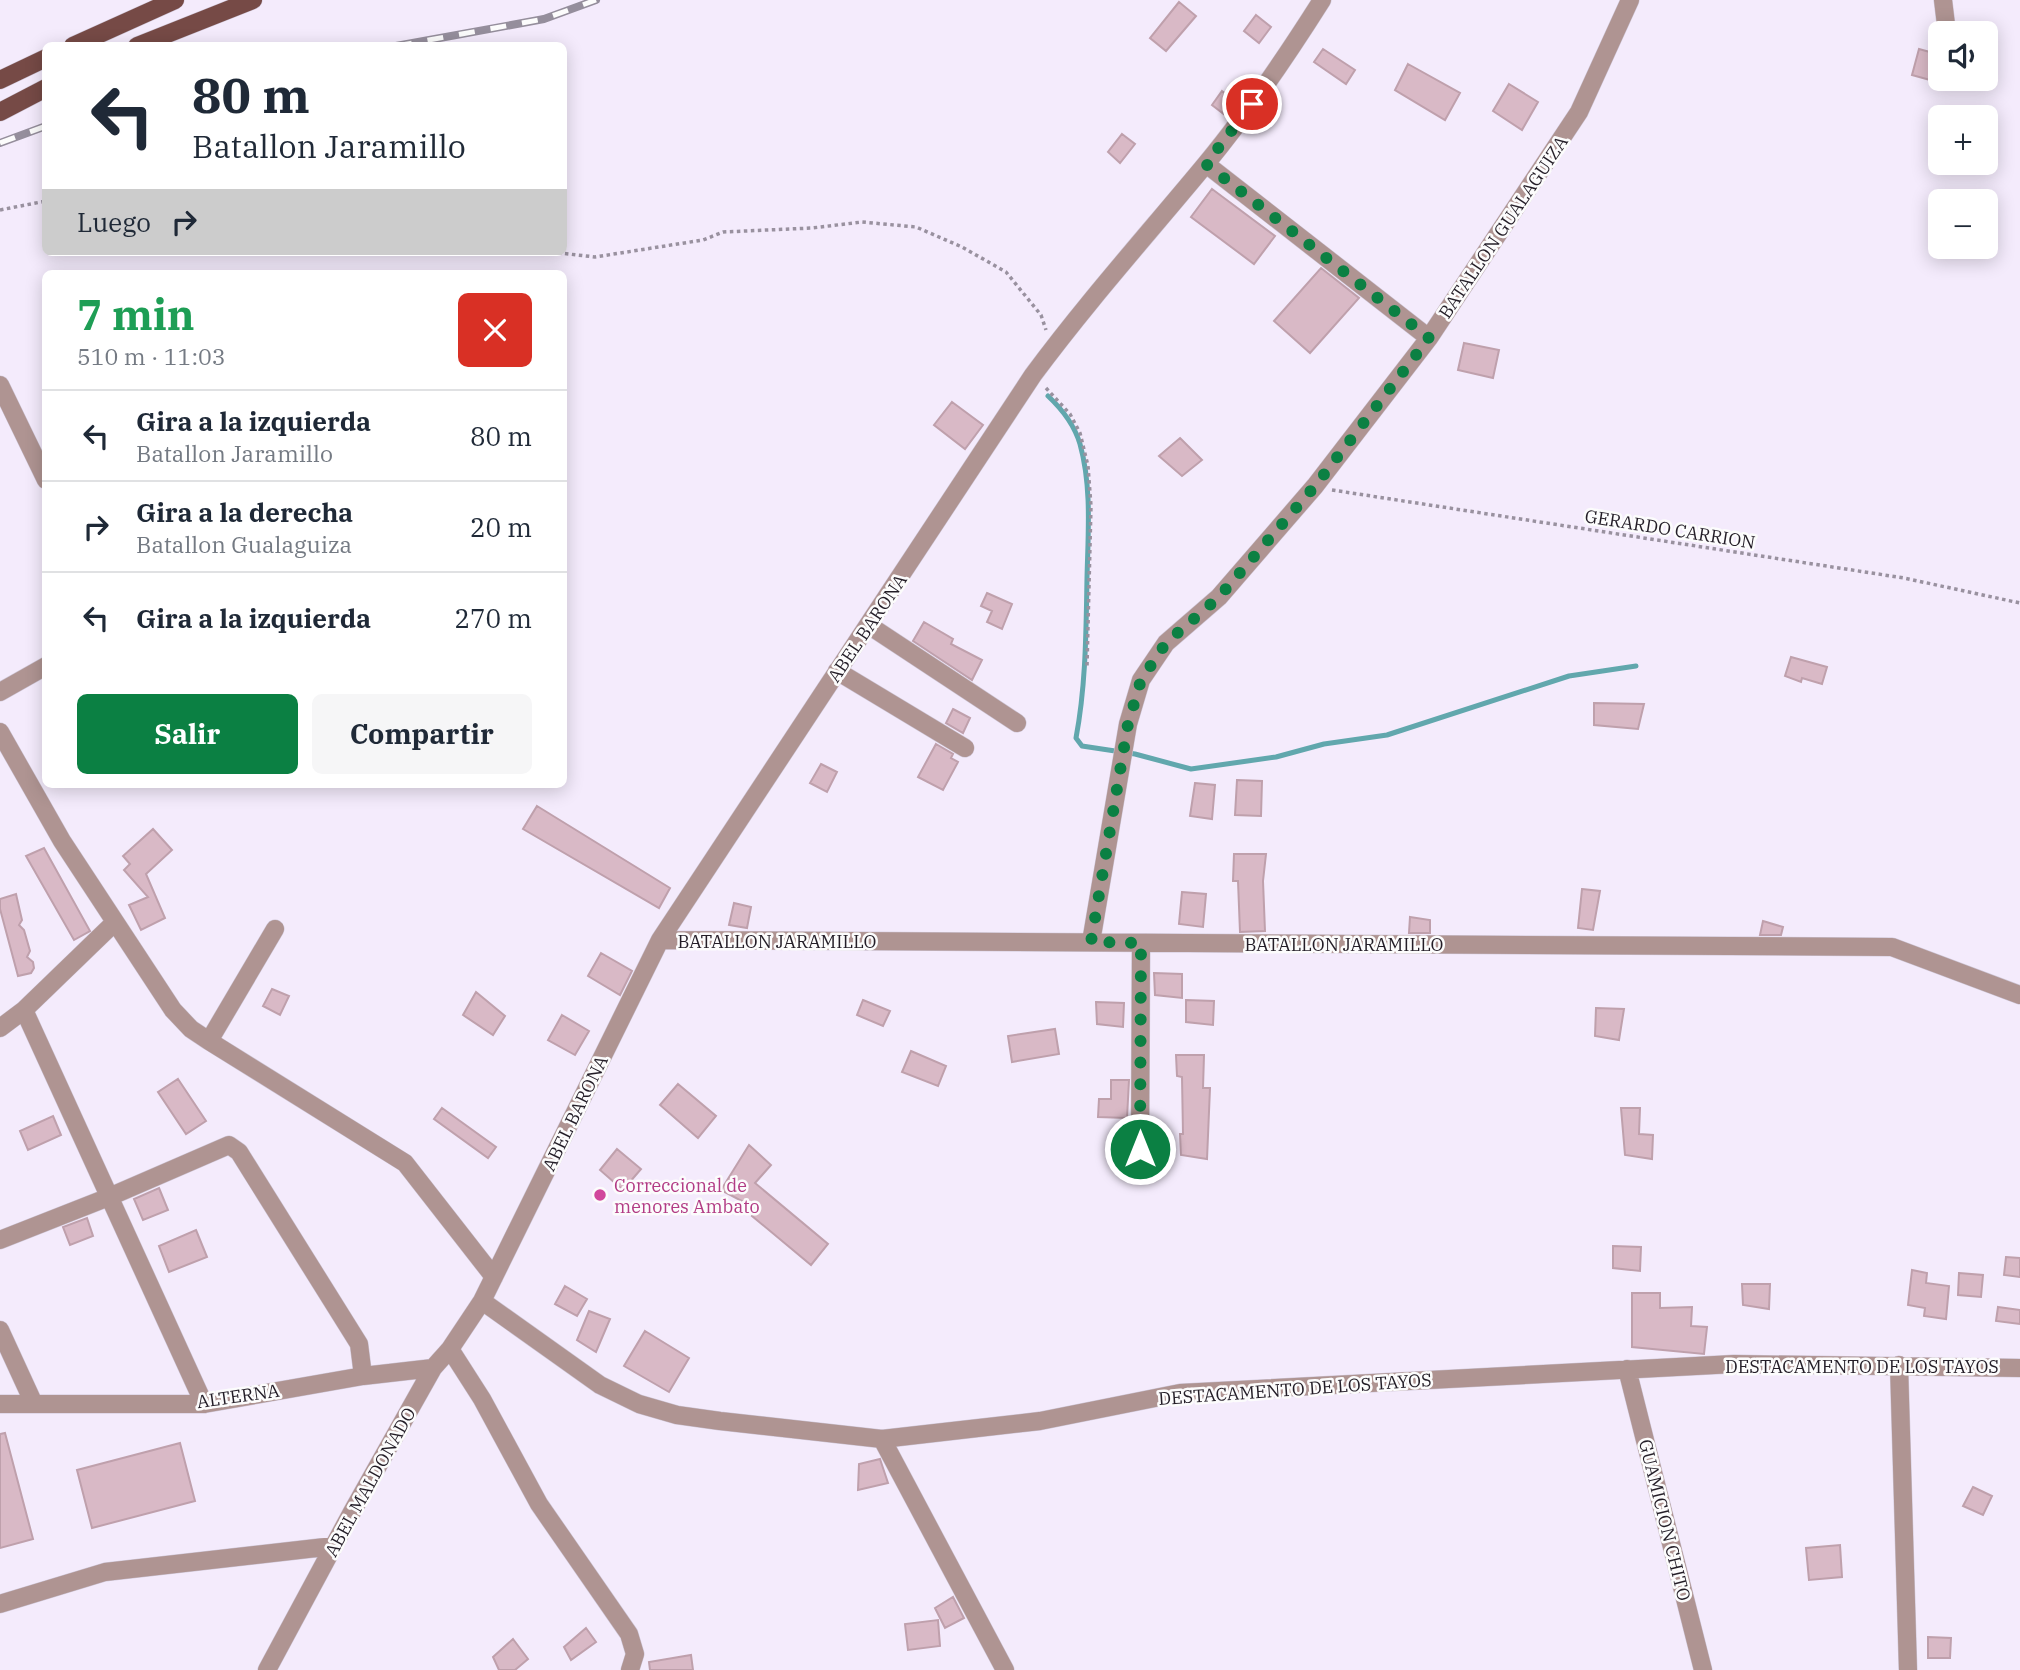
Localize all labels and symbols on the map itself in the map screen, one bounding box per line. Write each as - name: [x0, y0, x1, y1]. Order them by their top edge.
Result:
- pin: [1222, 74, 1282, 134]
- street label: BATALLON GUALAGUIZA: [1433, 131, 1573, 323]
- street label: GERARDO CARRION: [1583, 504, 1757, 554]
- street label: ABEL BARONA: [822, 569, 912, 687]
- street label: BATALLON JARAMILLO: [677, 930, 877, 953]
- street label: BATALLON JARAMILLO: [1244, 933, 1444, 956]
- street label: ABEL BARONA: [537, 1051, 613, 1175]
- position arrow: [1103, 1112, 1177, 1186]
- place label: Correccional de menores Ambato: [614, 1174, 760, 1218]
- marker: Correccional de menores Ambato: [592, 1187, 608, 1203]
- street label: DESTACAMENTO DE LOS TAYOS: [1725, 1355, 1999, 1378]
- street label: DESTACAMENTO DE LOS TAYOS: [1158, 1368, 1432, 1410]
- street label: ALTERNA: [195, 1379, 281, 1413]
- street label: ABEL MALDONADO: [319, 1403, 421, 1561]
- street label: GUAMICION CHITO: [1634, 1437, 1696, 1603]

